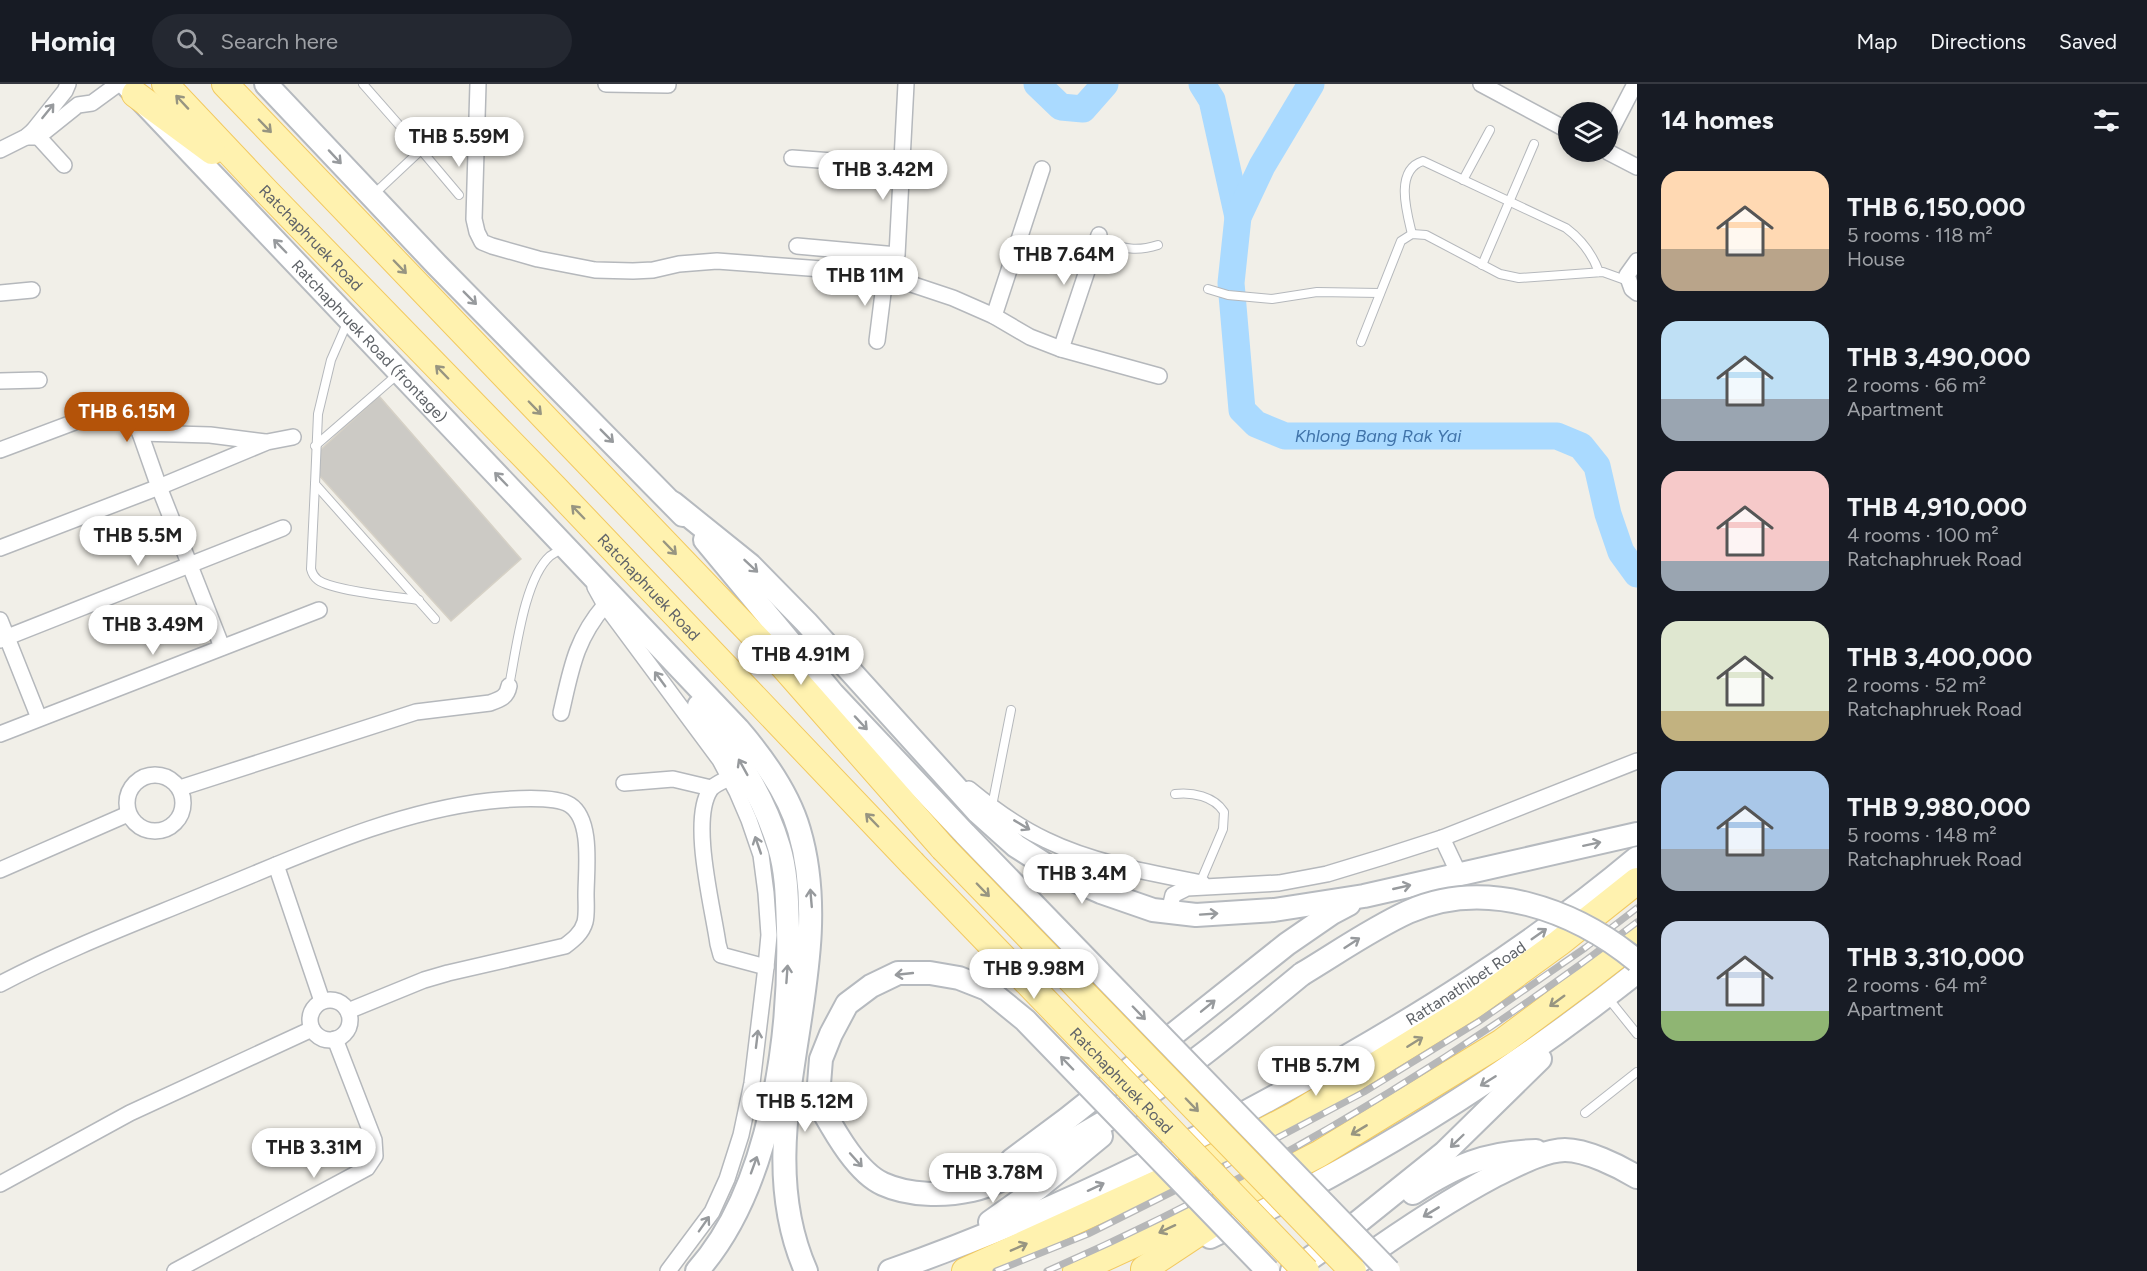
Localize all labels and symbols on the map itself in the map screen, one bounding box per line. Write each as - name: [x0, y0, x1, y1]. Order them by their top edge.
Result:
- one-way arrow: [175, 95, 189, 110]
- one-way arrow: [41, 104, 54, 120]
- pin: THB 5.59M: [390, 117, 528, 168]
- one-way arrow: [258, 119, 273, 134]
- one-way arrow: [328, 149, 342, 164]
- pin: THB 3.42M: [814, 150, 952, 201]
- street label: Ratchaphruek Road: [256, 181, 367, 294]
- pin: THB 7.64M: [995, 235, 1133, 286]
- one-way arrow: [273, 239, 287, 254]
- street label: Ratchaphruek Road (frontage): [288, 255, 451, 426]
- pin: THB 11M: [810, 256, 920, 307]
- one-way arrow: [393, 259, 407, 274]
- one-way arrow: [462, 290, 477, 305]
- one-way arrow: [435, 364, 450, 379]
- pin: THB 6.15M: [58, 392, 196, 443]
- one-way arrow: [528, 400, 543, 415]
- water label: Khlong Bang Rak Yai: [1295, 425, 1462, 447]
- one-way arrow: [600, 429, 614, 444]
- one-way arrow: [494, 472, 508, 487]
- one-way arrow: [571, 504, 585, 519]
- pin: THB 5.5M: [76, 516, 200, 567]
- street label: Ratchaphruek Road: [594, 530, 704, 644]
- one-way arrow: [663, 541, 678, 556]
- one-way arrow: [744, 559, 759, 573]
- pin: THB 3.49M: [84, 605, 222, 656]
- pin: THB 4.91M: [732, 635, 870, 686]
- one-way arrow: [653, 671, 666, 687]
- one-way arrow: [854, 716, 868, 731]
- one-way arrow: [737, 759, 749, 776]
- one-way arrow: [865, 813, 879, 828]
- one-way arrow: [1013, 820, 1030, 832]
- one-way arrow: [751, 837, 762, 855]
- one-way arrow: [1583, 838, 1602, 850]
- pin: THB 3.4M: [1020, 854, 1144, 905]
- one-way arrow: [1392, 881, 1411, 892]
- one-way arrow: [976, 882, 991, 897]
- one-way arrow: [805, 888, 816, 908]
- one-way arrow: [1199, 908, 1219, 919]
- one-way arrow: [1530, 928, 1546, 940]
- one-way arrow: [1343, 937, 1359, 949]
- street label: Rattanathibet Road: [1402, 937, 1529, 1029]
- pin: THB 9.98M: [965, 949, 1103, 1000]
- one-way arrow: [782, 965, 793, 985]
- one-way arrow: [895, 969, 914, 980]
- one-way arrow: [1550, 995, 1566, 1007]
- one-way arrow: [1200, 999, 1216, 1012]
- one-way arrow: [1131, 1005, 1146, 1020]
- street label: Ratchaphruek Road: [1066, 1023, 1177, 1137]
- one-way arrow: [752, 1029, 763, 1049]
- one-way arrow: [1406, 1036, 1423, 1048]
- pin: THB 5.7M: [1254, 1046, 1378, 1097]
- one-way arrow: [1060, 1055, 1074, 1070]
- one-way arrow: [1480, 1075, 1497, 1087]
- pin: THB 5.12M: [736, 1082, 874, 1133]
- one-way arrow: [1185, 1098, 1199, 1113]
- one-way arrow: [1351, 1124, 1368, 1136]
- pin: THB 3.31M: [245, 1128, 383, 1179]
- one-way arrow: [1449, 1134, 1464, 1148]
- one-way arrow: [849, 1152, 863, 1167]
- pin: THB 3.78M: [924, 1153, 1062, 1204]
- one-way arrow: [750, 1156, 761, 1175]
- one-way arrow: [1087, 1180, 1105, 1192]
- one-way arrow: [1423, 1207, 1440, 1219]
- one-way arrow: [697, 1217, 710, 1233]
- one-way arrow: [1159, 1224, 1177, 1236]
- one-way arrow: [1009, 1241, 1027, 1252]

